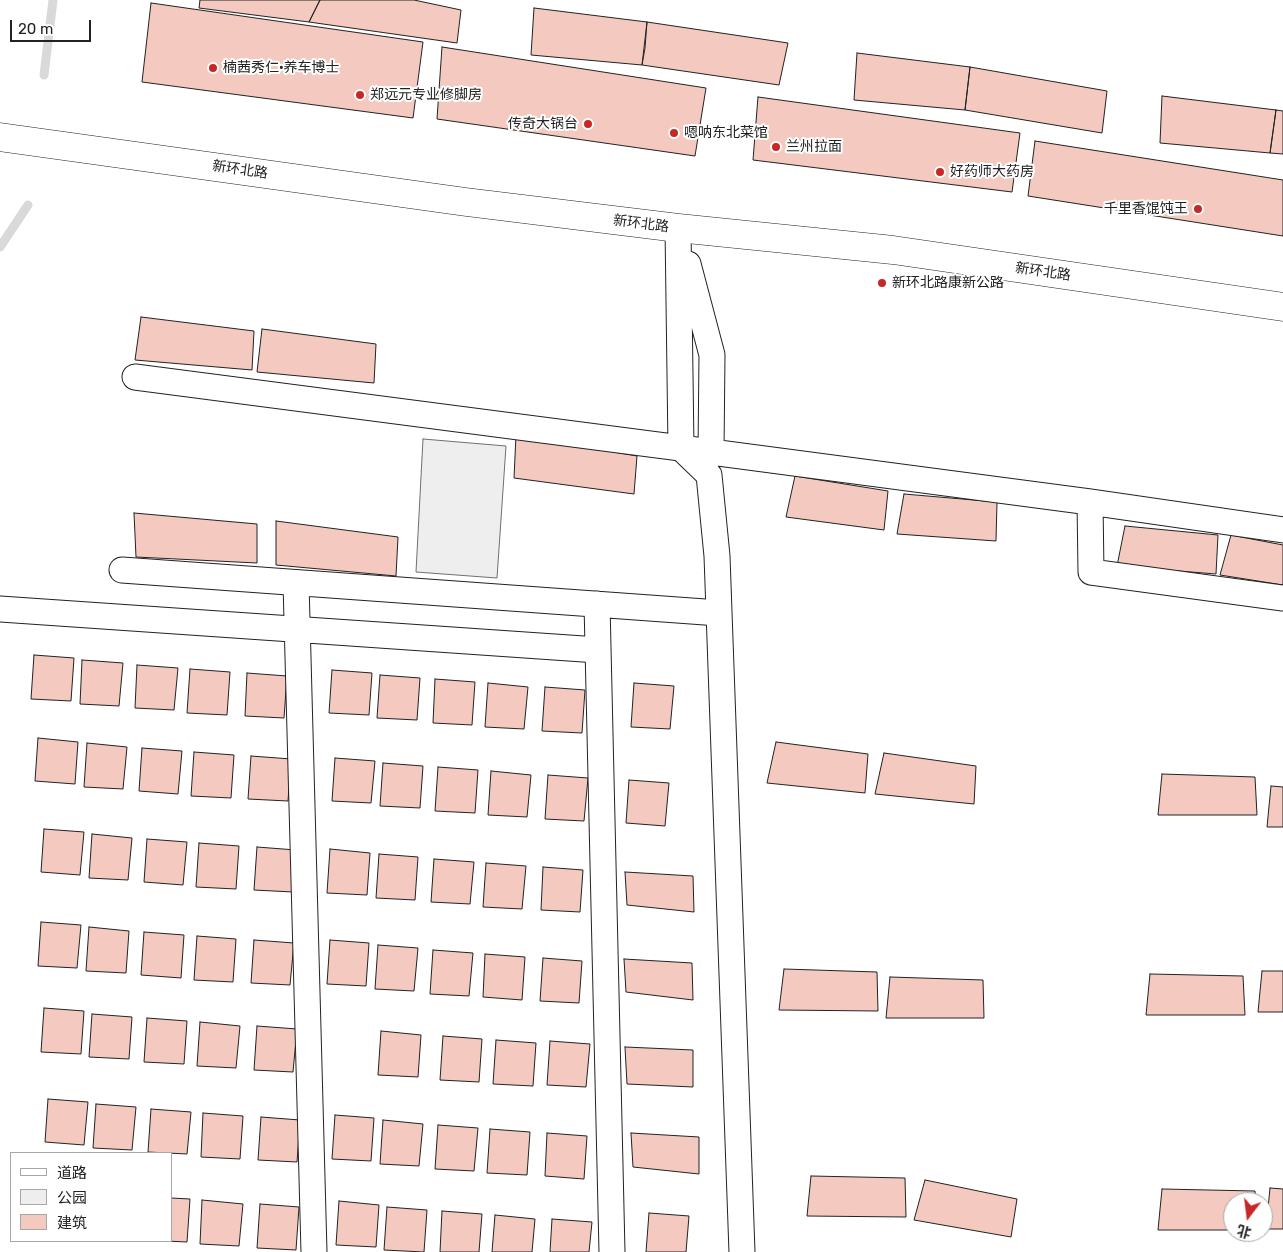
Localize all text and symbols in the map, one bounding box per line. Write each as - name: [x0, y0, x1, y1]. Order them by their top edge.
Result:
- scale bar: [12, 10, 94, 42]
- text: 20 m: [18, 20, 53, 38]
- place label: 楠茜秀仁·养车博士: [223, 60, 340, 76]
- marker: 楠茜秀仁·养车博士: [207, 62, 219, 74]
- place label: 郑远元专业修脚房: [370, 87, 482, 103]
- marker: 郑远元专业修脚房: [354, 89, 366, 101]
- place label: 传奇大锅台: [508, 116, 578, 132]
- marker: 传奇大锅台: [582, 118, 594, 130]
- place label: 嗯呐东北菜馆: [684, 125, 768, 141]
- marker: 嗯呐东北菜馆: [668, 127, 680, 139]
- place label: 兰州拉面: [786, 139, 842, 155]
- marker: 兰州拉面: [770, 141, 782, 153]
- street label: 新环北路: [211, 158, 269, 182]
- place label: 好药师大药房: [950, 164, 1034, 180]
- marker: 好药师大药房: [934, 166, 946, 178]
- place label: 千里香馄饨王: [1104, 201, 1188, 217]
- marker: 千里香馄饨王: [1192, 203, 1204, 215]
- street label: 新环北路: [612, 212, 670, 236]
- street label: 新环北路: [1014, 260, 1072, 284]
- place label: 新环北路康新公路: [892, 275, 1004, 291]
- marker: 新环北路康新公路: [876, 277, 888, 289]
- legend: [10, 1152, 172, 1242]
- text: 道路: [57, 1164, 87, 1182]
- text: 公园: [57, 1189, 87, 1207]
- north arrow: [1223, 1192, 1273, 1242]
- text: 建筑: [57, 1214, 87, 1232]
- text: 北: [1235, 1221, 1253, 1241]

